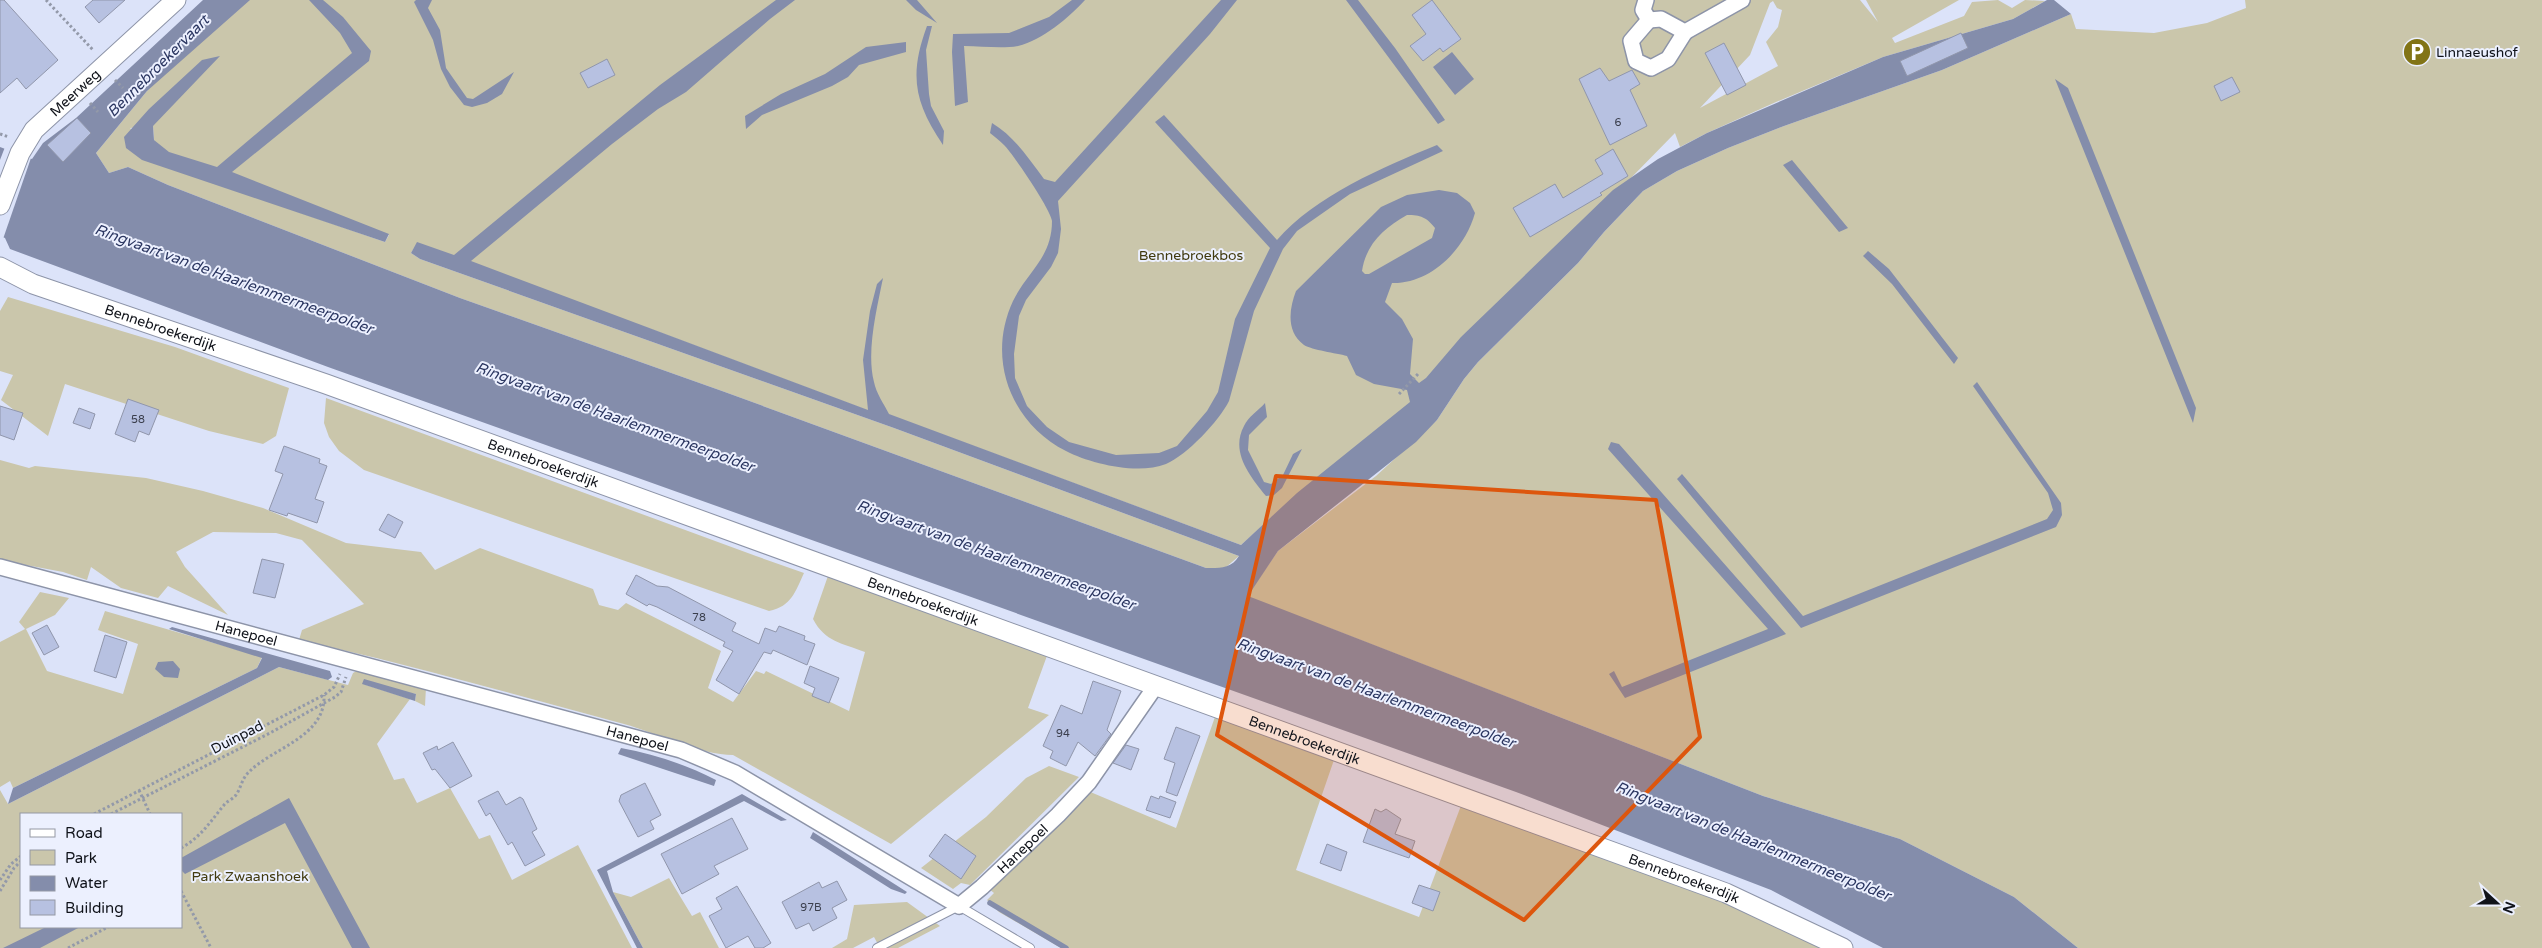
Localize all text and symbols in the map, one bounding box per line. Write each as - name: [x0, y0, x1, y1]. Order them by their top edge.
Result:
- water label: Bennebroekervaart: [103, 10, 214, 121]
- parking icon: Linnaeushof: [2402, 37, 2432, 67]
- place label: Linnaeushof: [2436, 44, 2519, 61]
- street label: Meerweg: [46, 66, 104, 120]
- house number: 6: [1615, 116, 1622, 129]
- water label: Ringvaart van de Haarlemmermeerpolder: [92, 220, 378, 339]
- park label: Bennebroekbos: [1139, 247, 1244, 264]
- street label: Bennebroekerdijk: [102, 301, 219, 355]
- water label: Ringvaart van de Haarlemmermeerpolder: [473, 358, 759, 477]
- house number: 58: [131, 413, 145, 426]
- street label: Bennebroekerdijk: [485, 435, 602, 492]
- water label: Ringvaart van de Haarlemmermeerpolder: [854, 496, 1140, 615]
- street label: Bennebroekerdijk: [865, 574, 981, 630]
- house number: 78: [692, 611, 706, 624]
- street label: Hanepoel: [213, 617, 279, 650]
- water label: Ringvaart van de Haarlemmermeerpolder: [1234, 634, 1520, 753]
- street label: Bennebroekerdijk: [1246, 712, 1363, 768]
- street label: Duinpad: [208, 717, 266, 758]
- street label: Hanepoel: [604, 722, 670, 755]
- house number: 94: [1056, 727, 1070, 740]
- water label: Ringvaart van de Haarlemmermeerpolder: [1613, 777, 1895, 905]
- legend: [20, 813, 182, 928]
- street label: Hanepoel: [994, 821, 1052, 877]
- text: Road: [65, 824, 103, 842]
- text: Park: [65, 849, 97, 867]
- street label: Bennebroekerdijk: [1626, 850, 1743, 907]
- park label: Park Zwaanshoek: [191, 868, 309, 885]
- text: Water: [65, 874, 108, 892]
- north arrow: [2472, 878, 2522, 928]
- text: Building: [65, 899, 124, 917]
- text: N: [2499, 899, 2519, 916]
- house number: 97B: [800, 901, 822, 914]

